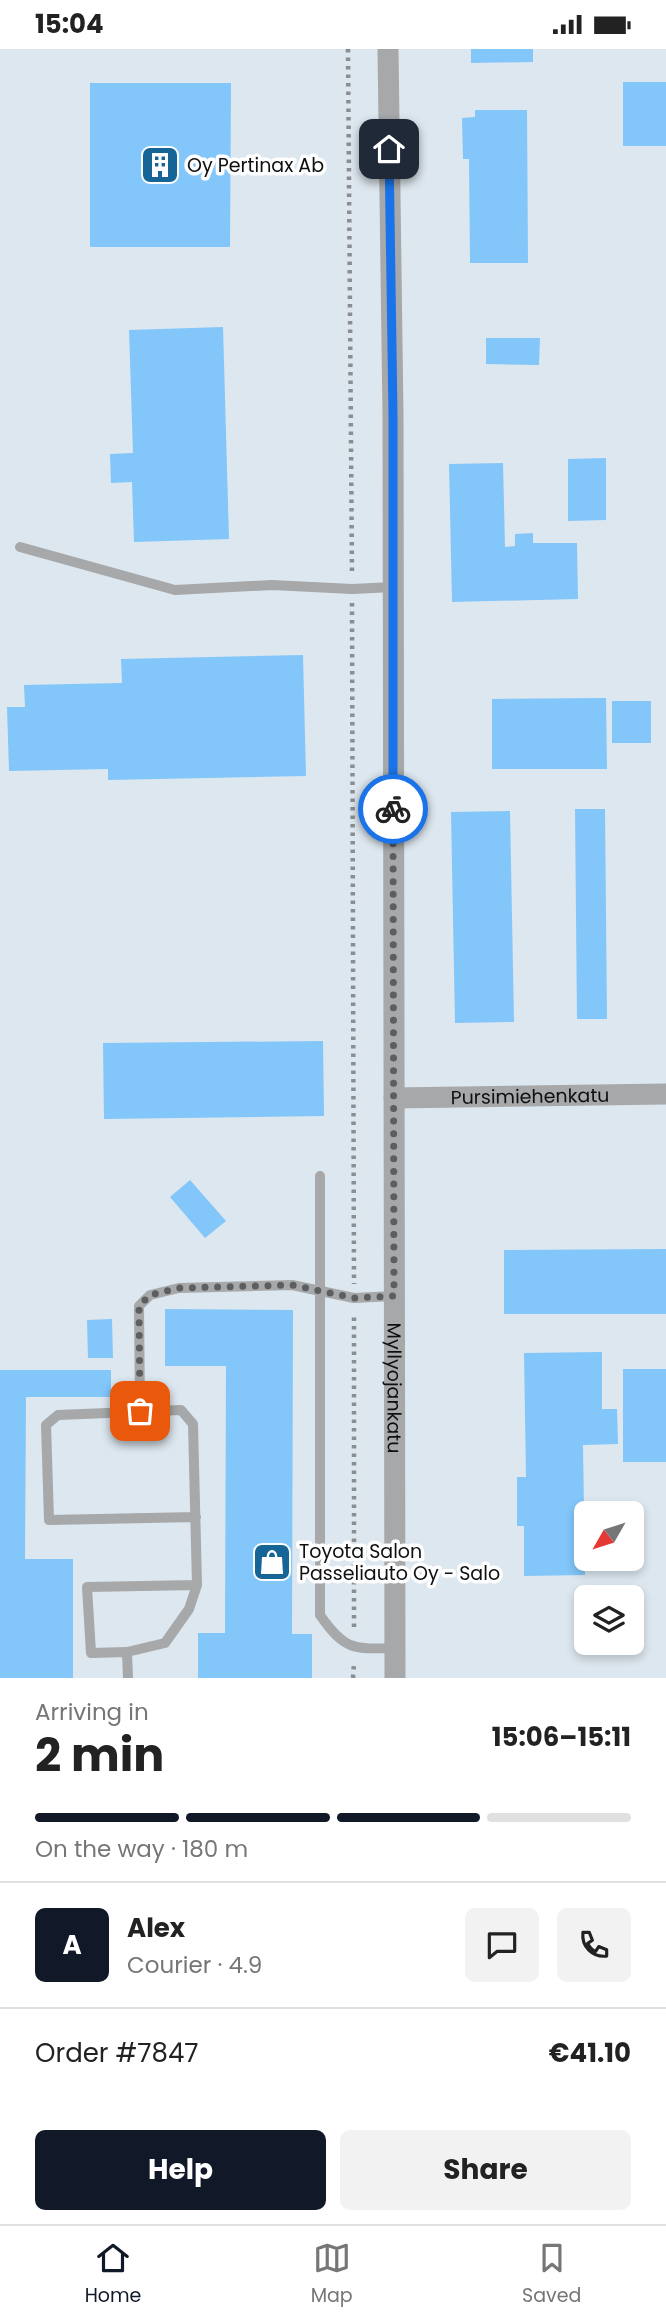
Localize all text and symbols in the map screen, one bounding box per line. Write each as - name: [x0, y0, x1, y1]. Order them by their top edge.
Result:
- text: 15:04: [35, 6, 104, 42]
- pin: [359, 119, 419, 179]
- icon: home: [370, 130, 408, 168]
- building icon: Oy Pertinax Ab: [139, 144, 181, 186]
- place label: Oy Pertinax Ab: [187, 152, 324, 179]
- courier: [358, 774, 428, 844]
- icon: bike: [374, 790, 412, 828]
- street label: Pursimiehenkatu: [450, 1081, 610, 1111]
- street label: Myllyojankatu: [381, 1323, 408, 1453]
- pin: [110, 1381, 170, 1441]
- icon: bag: [121, 1392, 159, 1430]
- north arrow: [574, 1501, 644, 1571]
- map controls: [574, 1501, 644, 1655]
- place label: Toyota Salon Passeliauto Oy - Salo: [299, 1538, 500, 1587]
- shop icon: Toyota Salon Passeliauto Oy - Salo: [251, 1541, 293, 1583]
- button: layers: [574, 1585, 644, 1655]
- text: Arriving in: [35, 1696, 149, 1728]
- text: 15:06–15:11: [492, 1719, 631, 1755]
- text: 2 min: [35, 1723, 164, 1787]
- text: On the way · 180 m: [35, 1833, 248, 1865]
- button: chat: [465, 1908, 539, 1982]
- button: phone: [557, 1908, 631, 1982]
- text: Alex: [127, 1910, 185, 1946]
- text: A: [62, 1927, 82, 1963]
- text: Courier · 4.9: [127, 1949, 262, 1981]
- text: Order #7847: [35, 2035, 198, 2071]
- text: €41.10: [549, 2035, 631, 2071]
- button: Help: [35, 2130, 326, 2210]
- button: Share: [340, 2130, 631, 2210]
- tab: Home: [85, 2239, 141, 2310]
- tab: Map: [311, 2239, 353, 2310]
- tab: Saved: [522, 2239, 581, 2310]

